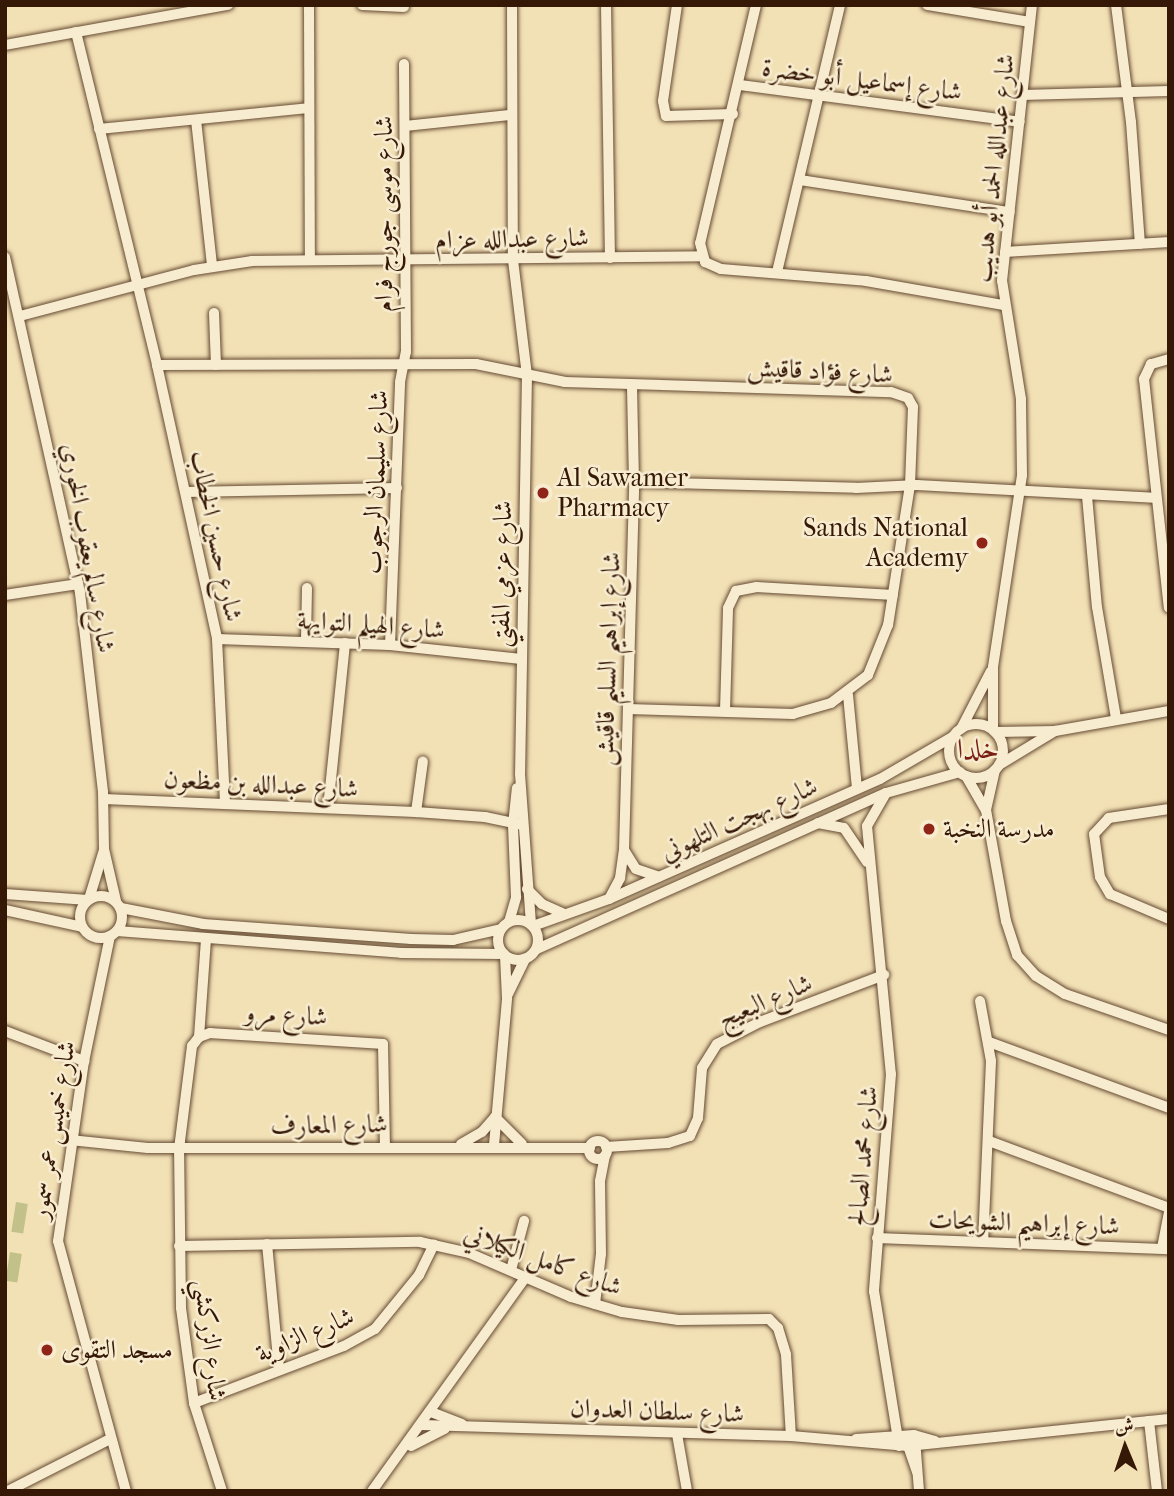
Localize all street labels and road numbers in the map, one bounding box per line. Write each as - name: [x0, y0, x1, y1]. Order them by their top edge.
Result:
- street label: شارع إسماعيل أبو خضرة: [760, 52, 964, 108]
- street label: شارع عبدالله الحمد أبو هديب: [966, 52, 1022, 284]
- street label: شارع موسى جورج فرام: [368, 116, 400, 312]
- street label: شارع عبدالله عزام: [435, 222, 589, 256]
- street label: شارع فؤاد قاقيش: [746, 352, 894, 390]
- street label: شارع سليمان الرجوب: [357, 389, 395, 575]
- street label: شارع سالم يعقوب الخوري: [54, 441, 122, 655]
- street label: شارع حسين الخطاب: [183, 448, 249, 624]
- street label: شارع عزمي المفتي: [485, 500, 519, 648]
- street label: شارع إبراهيم السليم قاقيش: [589, 551, 627, 767]
- street label: شارع الهيلم التوايهة: [296, 604, 446, 646]
- street label: شارع عبدالله بن مظعون: [163, 763, 359, 805]
- street label: شارع بهجت التلهوني: [656, 770, 822, 868]
- street label: شارع البعيج: [713, 967, 817, 1035]
- street label: شارع مرو: [244, 997, 328, 1033]
- street label: شارع خميس عمر سمور: [24, 1039, 82, 1221]
- street label: شارع محمد الصالح: [841, 1085, 885, 1227]
- street label: شارع المعارف: [270, 1108, 388, 1142]
- street label: شارع إبراهيم الشويحات: [928, 1204, 1120, 1242]
- street label: شارع كامل الكيلاني: [460, 1217, 626, 1303]
- street label: شارع الزركشي: [187, 1277, 233, 1403]
- street label: شارع الزاوية: [251, 1300, 359, 1370]
- street label: شارع سلطان العدوان: [569, 1392, 745, 1430]

